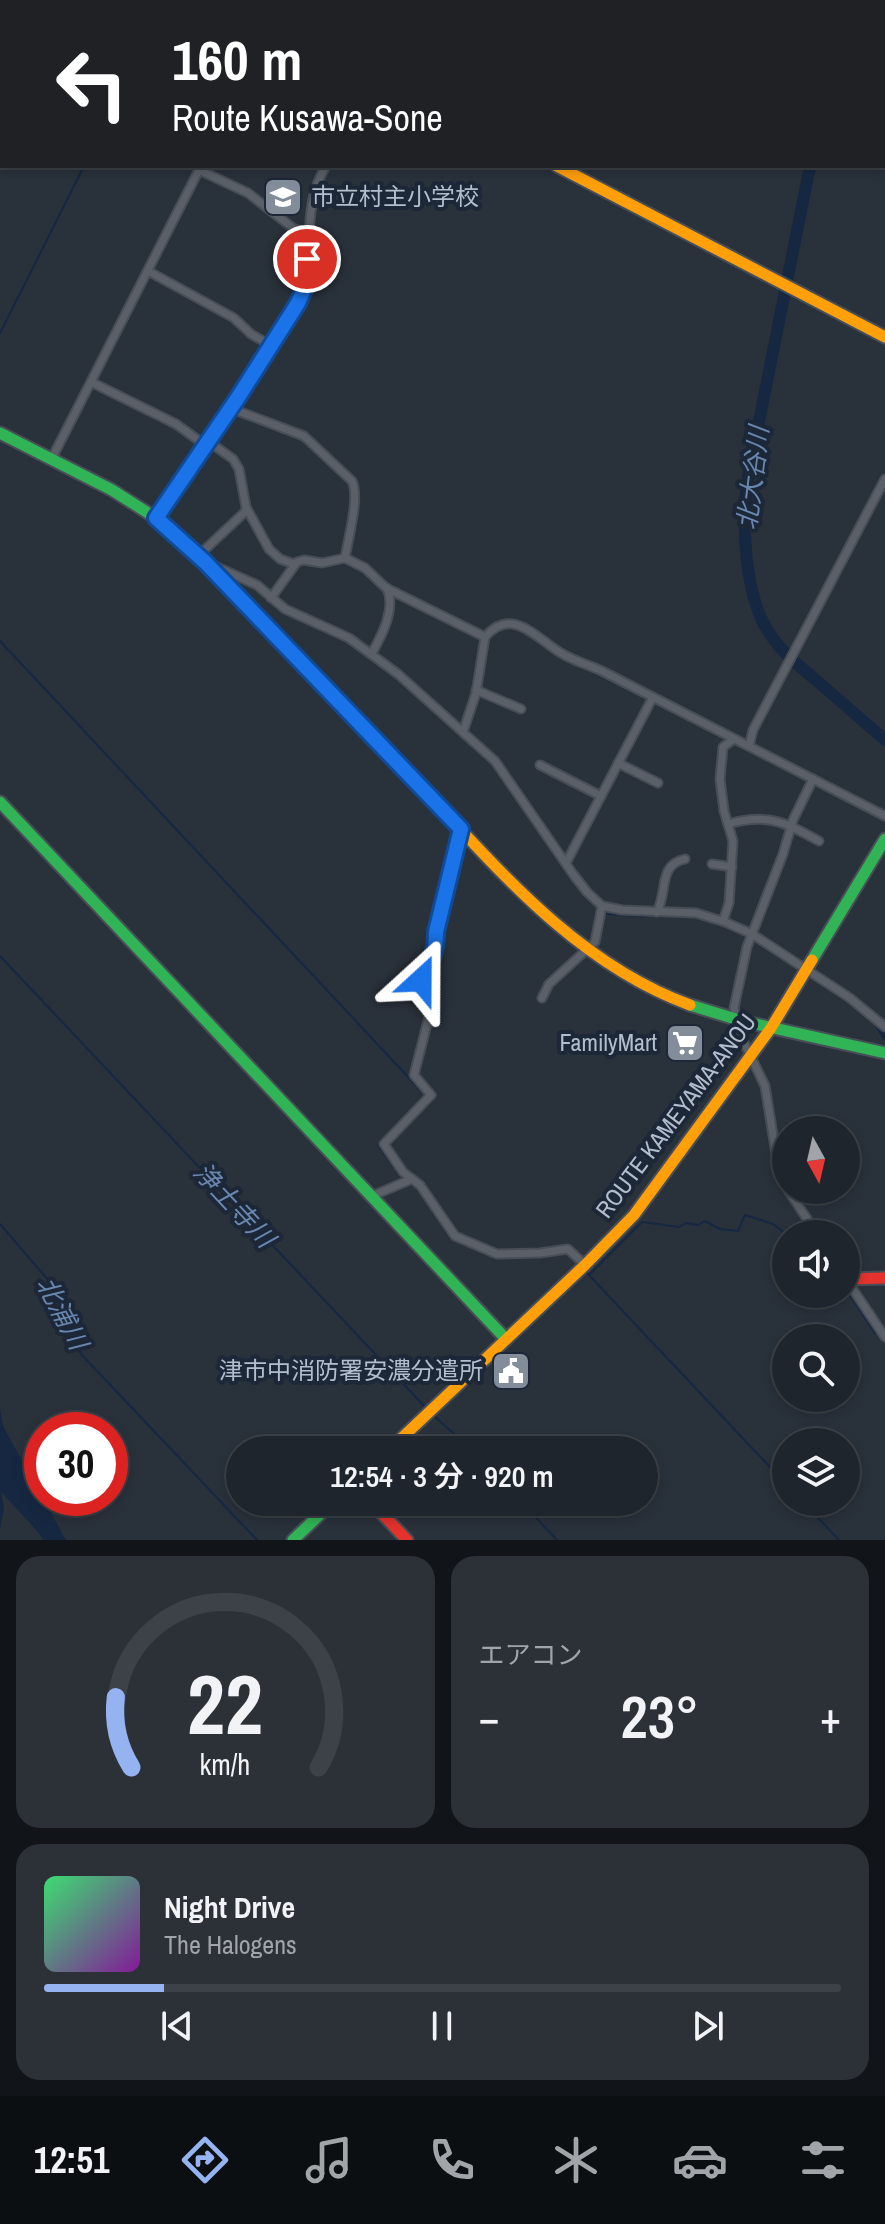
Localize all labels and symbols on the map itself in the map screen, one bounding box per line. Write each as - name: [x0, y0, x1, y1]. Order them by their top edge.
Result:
- school or university icon: 市立村主小学校: [262, 176, 304, 218]
- place label: 市立村主小学校: [311, 180, 479, 212]
- pin: [273, 225, 341, 293]
- water label: 北大谷川: [729, 421, 777, 532]
- position arrow: [379, 938, 463, 1022]
- street label: ROUTE KAMEYAMA-ANOU: [588, 1007, 763, 1224]
- supermarket icon: FamilyMart: [664, 1022, 706, 1064]
- place label: FamilyMart: [560, 1026, 658, 1058]
- north arrow: [772, 1116, 860, 1204]
- water label: 浄土寺川: [186, 1155, 285, 1257]
- water label: 北浦川: [29, 1270, 98, 1358]
- public building icon: 津市中消防署安濃分遣所: [490, 1350, 532, 1392]
- place label: 津市中消防署安濃分遣所: [219, 1354, 483, 1386]
- speed limit sign: 30: [24, 1412, 128, 1516]

